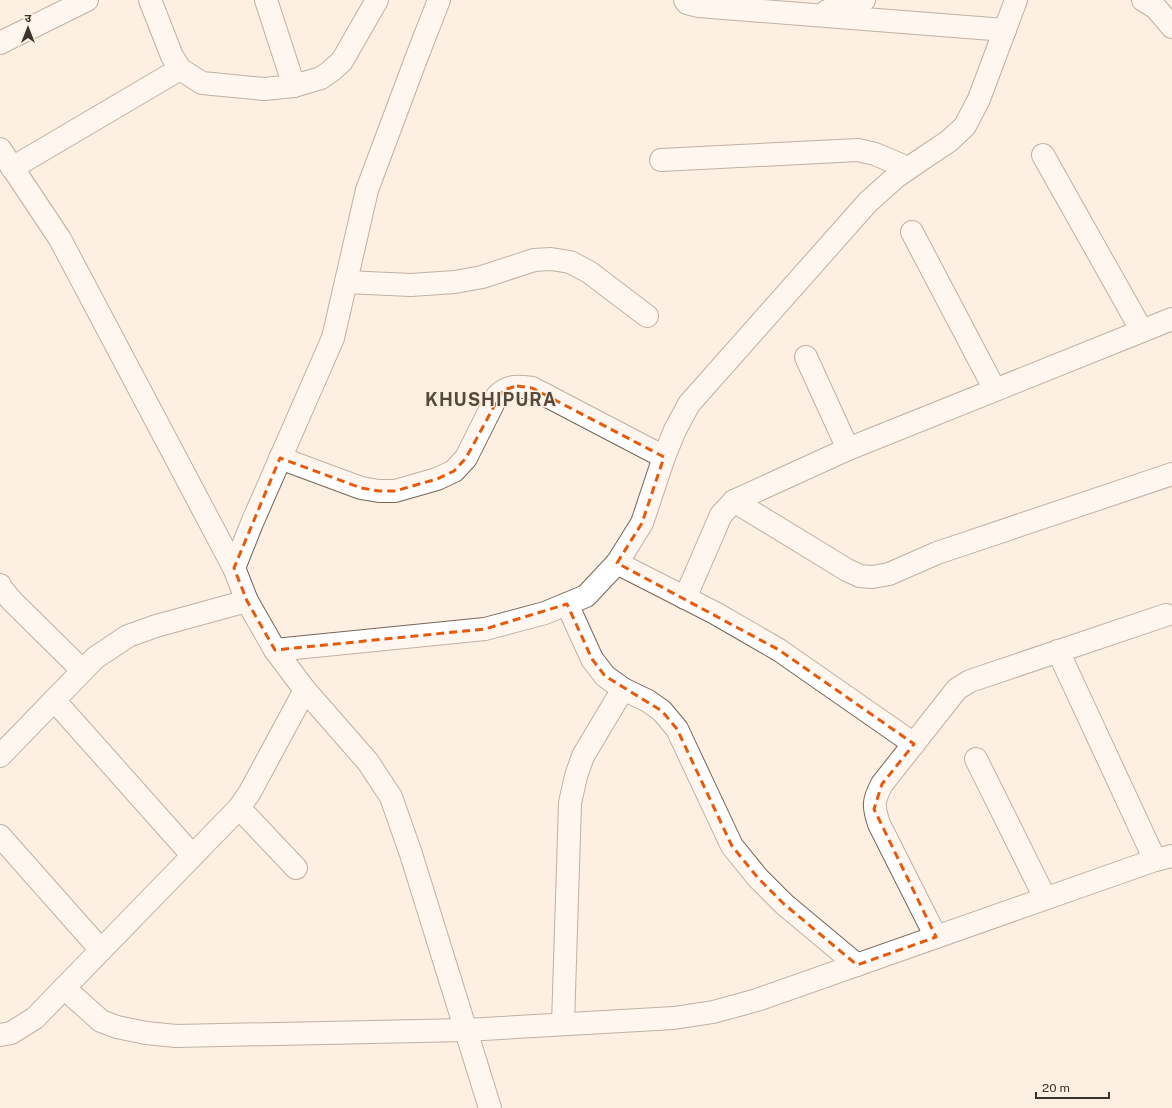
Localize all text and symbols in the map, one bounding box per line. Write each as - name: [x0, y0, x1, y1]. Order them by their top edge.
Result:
- north arrow: [8, 8, 48, 48]
- text: उ: [25, 12, 32, 24]
- district label: KHUSHIPURA: [425, 389, 557, 410]
- scale bar: [1036, 1074, 1109, 1100]
- text: 20 m: [1042, 1081, 1070, 1095]

